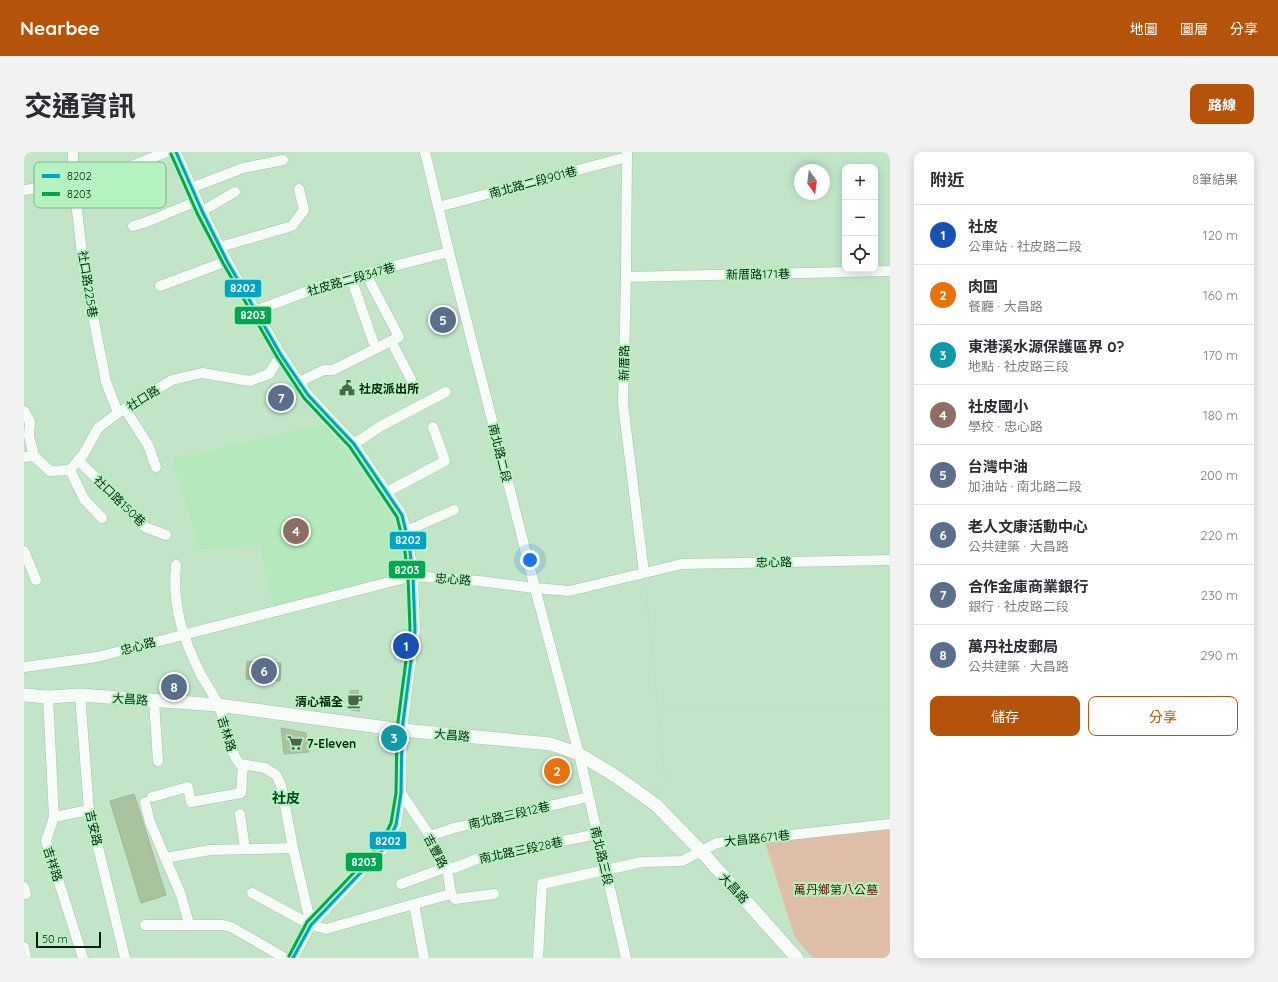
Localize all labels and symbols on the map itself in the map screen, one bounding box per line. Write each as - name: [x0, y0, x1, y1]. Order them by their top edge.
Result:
- legend: [34, 162, 166, 208]
- street label: 南北路二段901巷: [487, 163, 579, 201]
- north arrow: [794, 164, 830, 200]
- text: 8202: [67, 169, 92, 183]
- text: 8203: [67, 187, 92, 201]
- street label: 社口路225巷: [75, 249, 101, 319]
- street label: 社皮路二段347巷: [305, 259, 397, 299]
- street label: 新厝路171巷: [726, 266, 790, 282]
- line badge: 8202: [224, 279, 262, 298]
- text: 8202: [230, 281, 256, 295]
- pin: 5: [430, 305, 456, 335]
- line badge: 8203: [234, 306, 272, 325]
- text: 8203: [241, 308, 266, 322]
- street label: 新厝路: [616, 345, 632, 381]
- public building icon: 社皮派出所: [338, 379, 356, 397]
- place label: 社皮派出所: [359, 381, 419, 396]
- street label: 社口路: [124, 382, 162, 414]
- pin: 7: [268, 383, 294, 413]
- street label: 南北路二段: [485, 422, 515, 484]
- street label: 社口路150巷: [91, 473, 149, 529]
- pin: 4: [283, 516, 309, 546]
- line badge: 8202: [389, 531, 427, 550]
- text: 8202: [395, 533, 421, 547]
- your location: [520, 550, 540, 570]
- street label: 忠心路: [756, 554, 792, 570]
- line badge: 8203: [388, 560, 426, 579]
- text: 8203: [395, 563, 420, 577]
- street label: 忠心路: [435, 570, 471, 588]
- pin: 1: [393, 631, 419, 661]
- street label: 忠心路: [119, 634, 157, 658]
- pin: 6: [251, 656, 277, 686]
- pin: 8: [161, 672, 187, 702]
- street label: 大昌路: [112, 690, 148, 708]
- cafe icon: 清心福全: [346, 692, 364, 710]
- place label: 清心福全: [295, 694, 343, 709]
- street label: 吉林路: [215, 715, 239, 753]
- pin: 3: [381, 723, 407, 753]
- street label: 大昌路: [433, 726, 471, 744]
- supermarket icon: 7-Eleven: [286, 734, 304, 752]
- place label: 7-Eleven: [307, 736, 356, 751]
- pin: 2: [544, 756, 570, 786]
- district label: 社皮: [272, 789, 300, 807]
- street label: 南北路三段12巷: [467, 798, 551, 832]
- street label: 吉安路: [83, 809, 105, 847]
- street label: 南北路三段: [588, 825, 616, 887]
- street label: 大昌路671巷: [724, 827, 790, 849]
- line badge: 8202: [369, 831, 407, 850]
- street label: 吉豐路: [421, 832, 451, 870]
- text: 8202: [375, 834, 401, 848]
- street label: 南北路三段28巷: [478, 834, 564, 866]
- street label: 吉祥路: [40, 845, 66, 883]
- line badge: 8203: [345, 852, 383, 872]
- text: 8203: [352, 855, 377, 869]
- street label: 大昌路: [716, 870, 752, 906]
- park label: 萬丹鄉第八公墓: [794, 882, 878, 897]
- scale bar: [36, 930, 101, 949]

